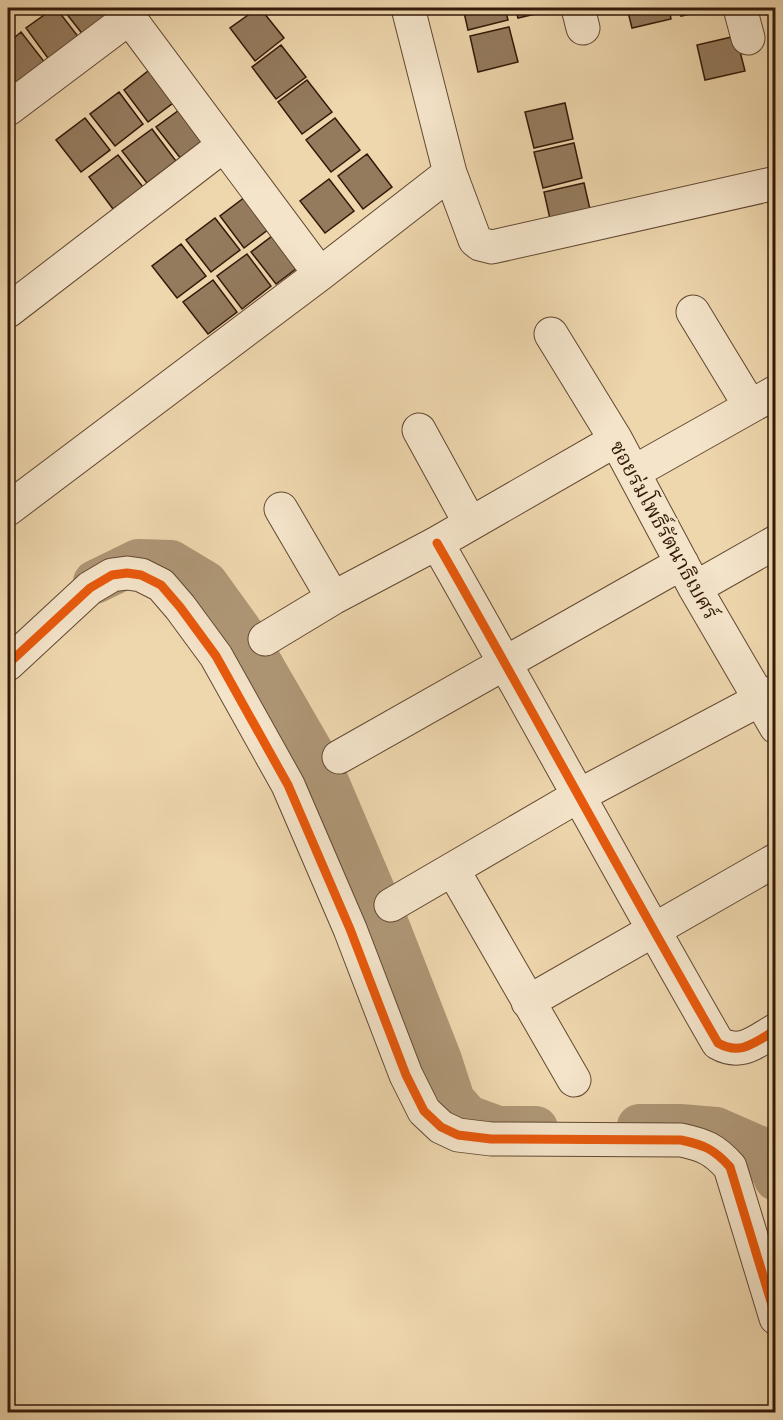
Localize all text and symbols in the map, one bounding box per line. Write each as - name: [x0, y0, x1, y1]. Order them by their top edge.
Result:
- street label: ซอยร่มโพธิ์รัตนาธิเบศร์: [601, 435, 727, 626]

